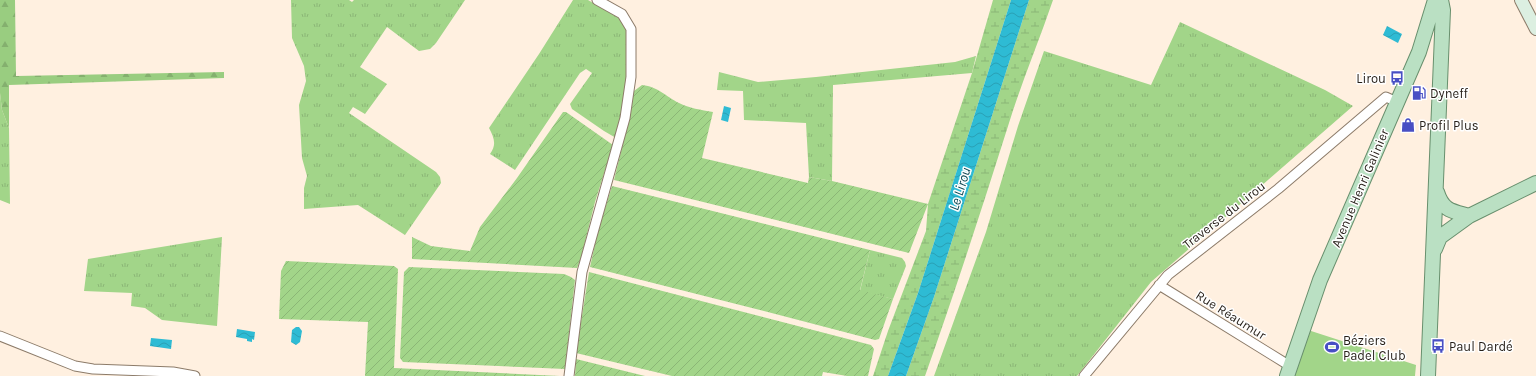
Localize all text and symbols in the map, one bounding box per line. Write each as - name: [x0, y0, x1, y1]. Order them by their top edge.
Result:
- bus stop icon: Lirou: [1389, 70, 1405, 86]
- place label: Lirou: [1356, 71, 1386, 86]
- fuel station icon: Dyneff: [1411, 85, 1427, 101]
- place label: Dyneff: [1430, 86, 1469, 101]
- shop icon: Profil Plus: [1400, 117, 1416, 133]
- place label: Profil Plus: [1419, 118, 1479, 133]
- street label: Avenue Henri Galinier: [1328, 126, 1392, 249]
- water label: Le Lirou: [945, 165, 975, 213]
- street label: Traverse du Lirou: [1180, 178, 1268, 252]
- street label: Rue Réaumur: [1193, 287, 1269, 343]
- place label: Béziers Padel Club: [1343, 333, 1406, 363]
- bus stop icon: Paul Dardé: [1430, 338, 1446, 354]
- sports icon: Béziers Padel Club: [1324, 339, 1340, 355]
- place label: Paul Dardé: [1449, 339, 1513, 354]

